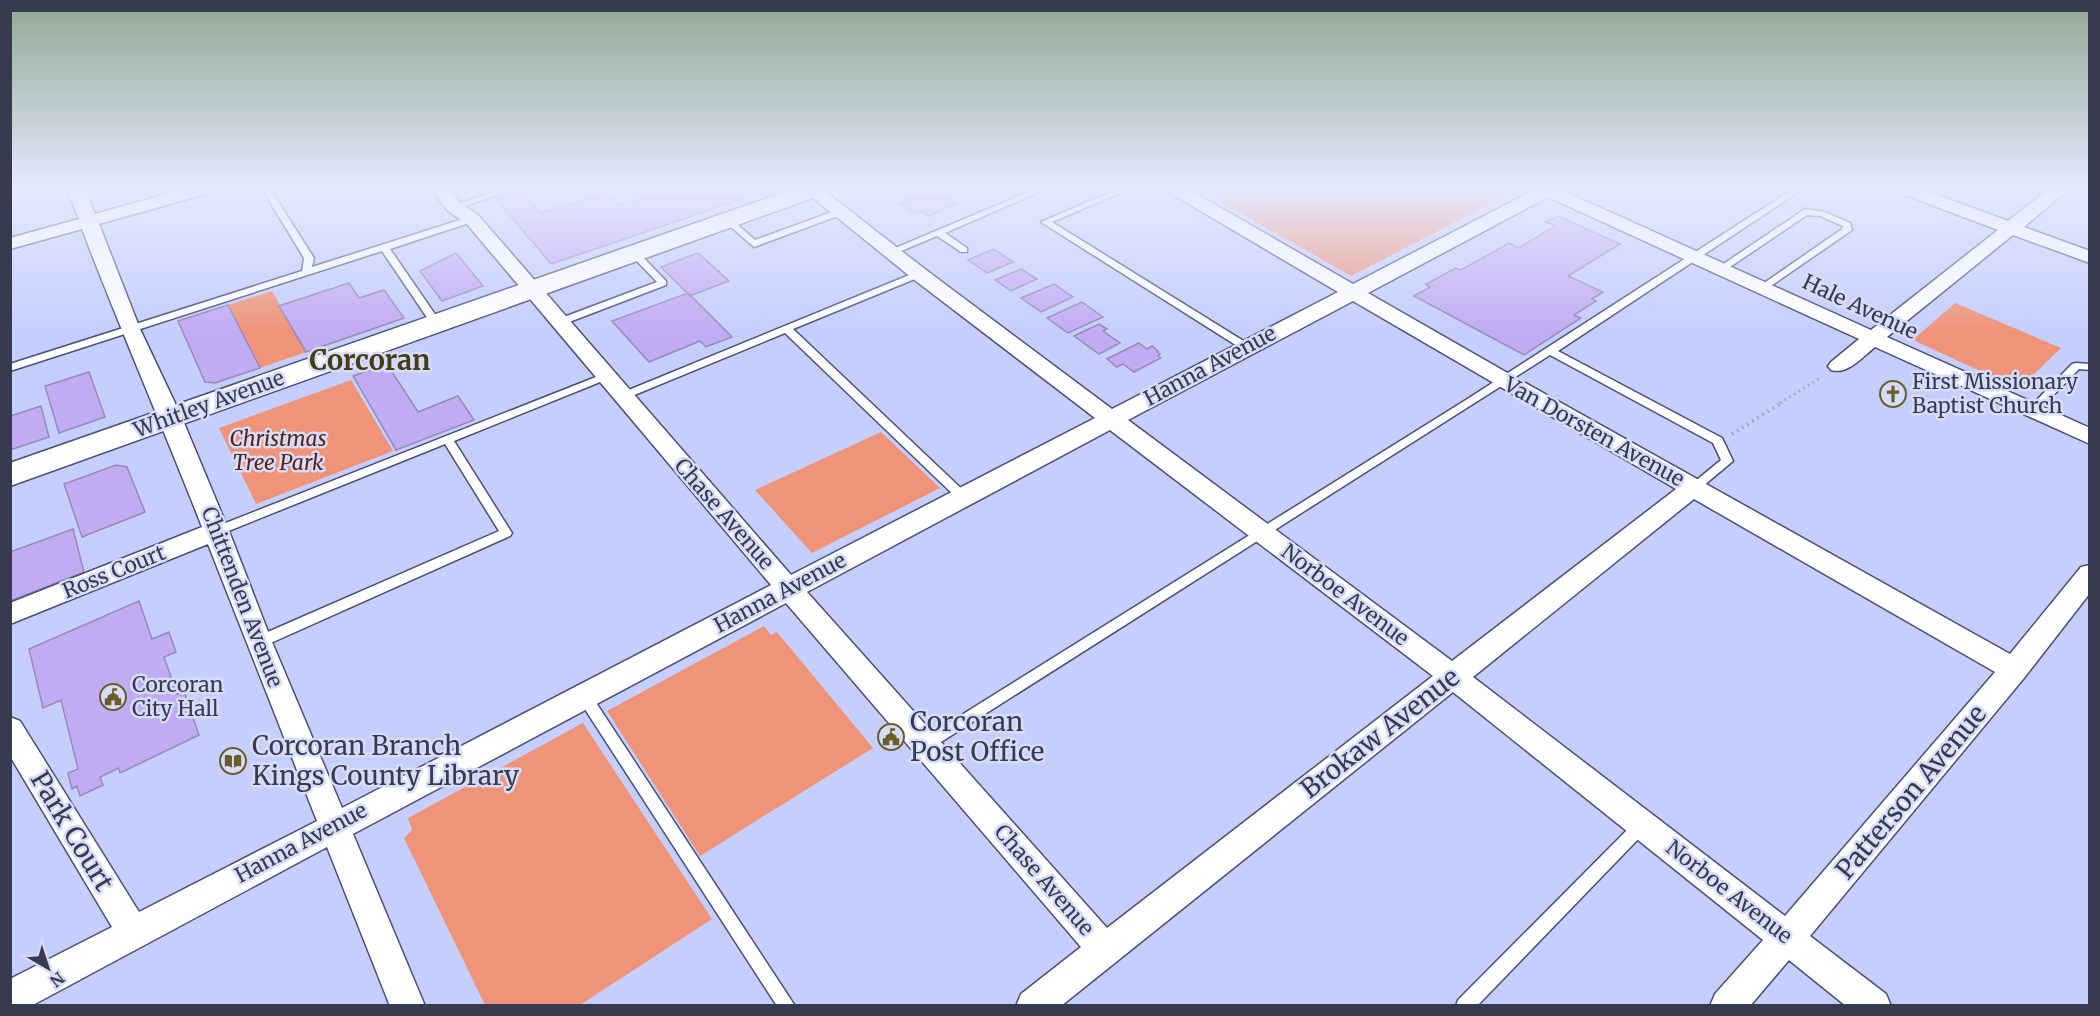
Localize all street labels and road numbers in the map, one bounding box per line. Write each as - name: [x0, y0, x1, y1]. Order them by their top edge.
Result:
- street label: Hale Avenue: [1798, 268, 1922, 345]
- street label: Hanna Avenue: [1139, 319, 1280, 412]
- street label: Whitley Avenue: [129, 364, 288, 444]
- street label: Van Dorsten Avenue: [1498, 370, 1689, 492]
- street label: Chase Avenue: [669, 452, 780, 575]
- street label: Chittenden Avenue: [196, 503, 289, 691]
- street label: Norboe Avenue: [1276, 538, 1415, 651]
- street label: Ross Court: [58, 539, 169, 604]
- street label: Hanna Avenue: [709, 546, 850, 639]
- street label: Brokaw Avenue: [1294, 660, 1466, 805]
- street label: Patterson Avenue: [1828, 698, 1993, 886]
- street label: Park Court: [24, 765, 121, 897]
- street label: Hanna Avenue: [230, 796, 371, 889]
- street label: Chase Avenue: [989, 818, 1100, 941]
- street label: Norboe Avenue: [1661, 834, 1798, 949]

